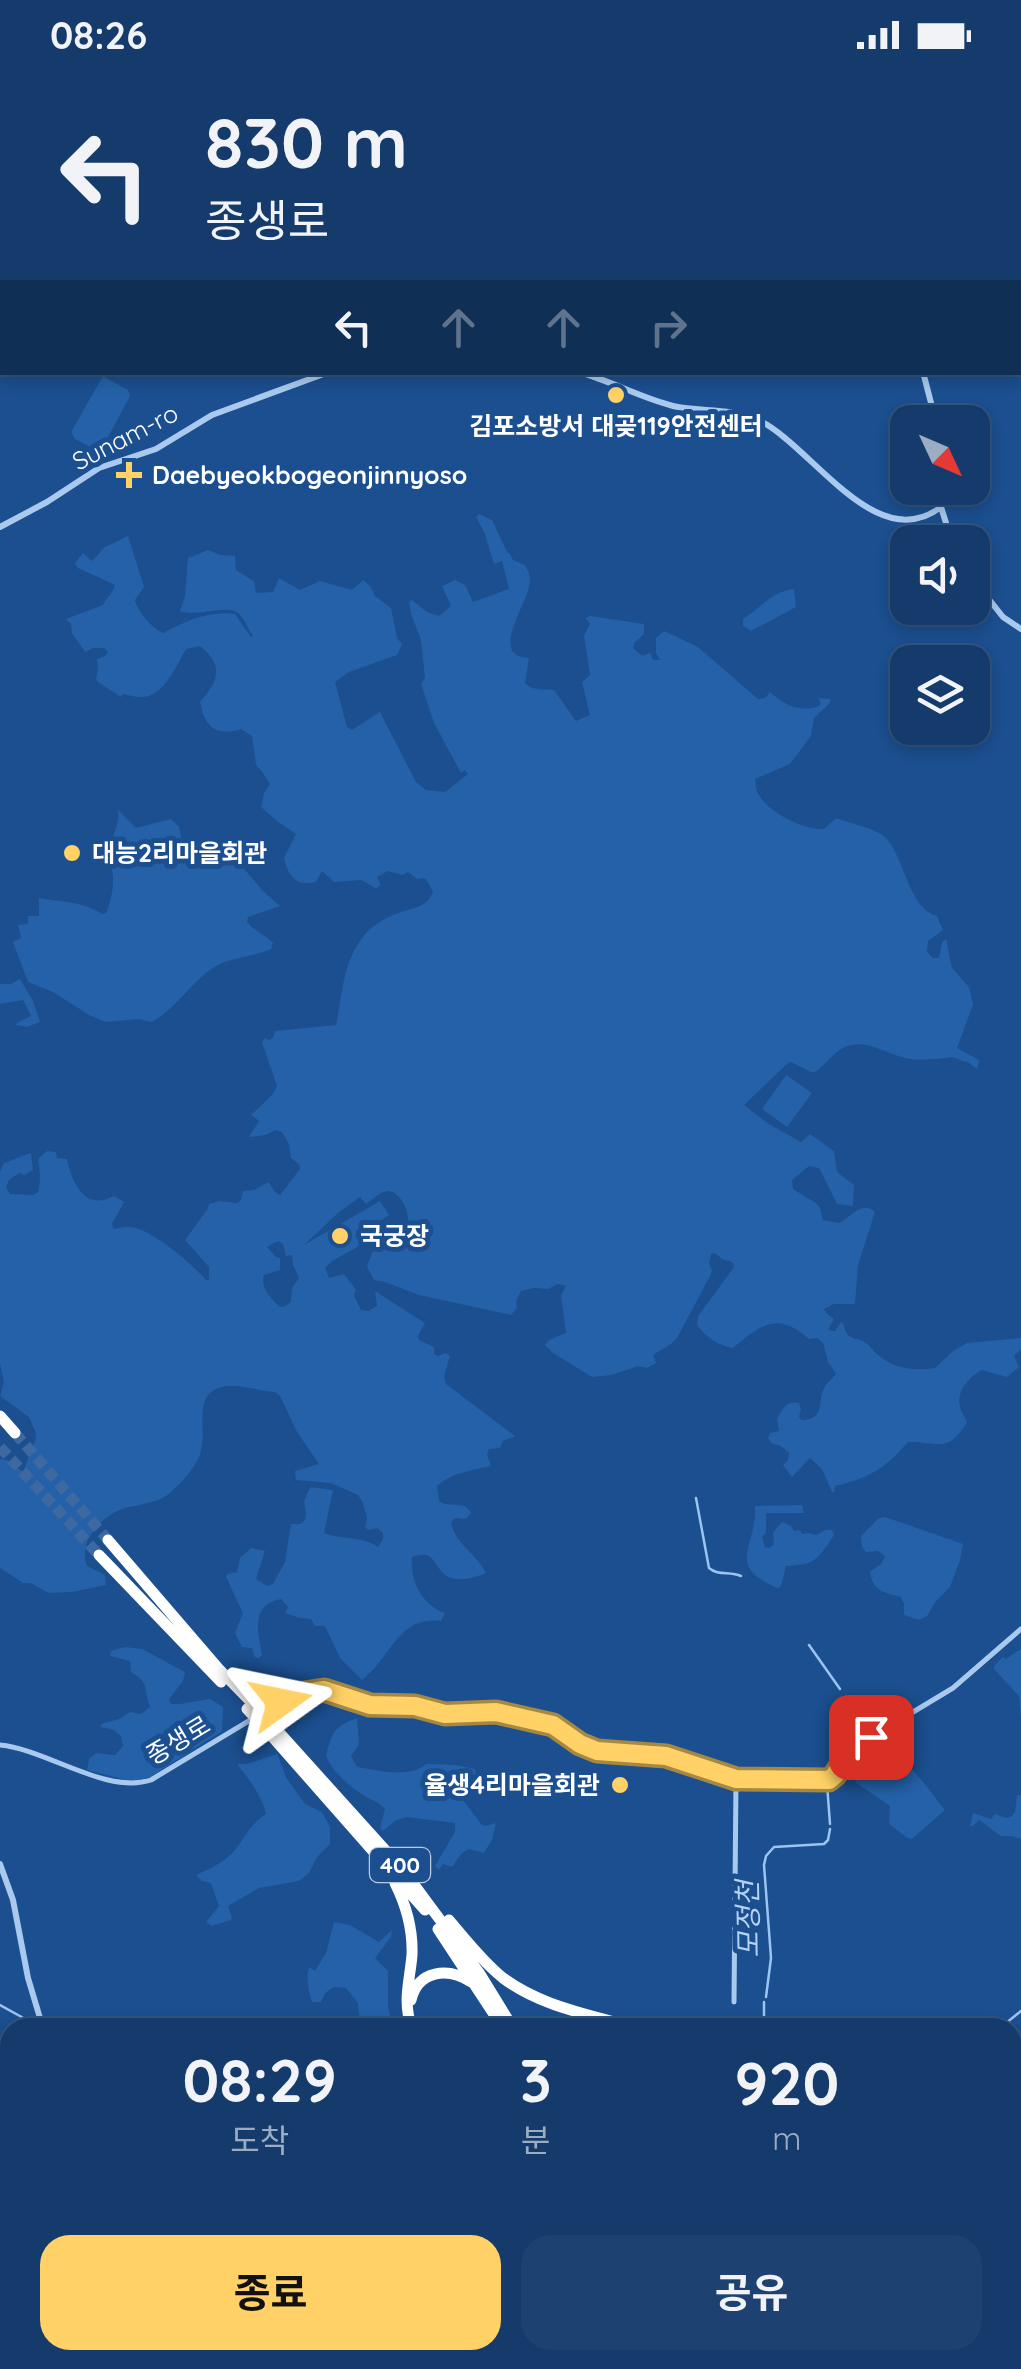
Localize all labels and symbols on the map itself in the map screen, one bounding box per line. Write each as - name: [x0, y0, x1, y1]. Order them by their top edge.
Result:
- marker: 김포소방서 대곶119안전센터: [605, 384, 627, 406]
- street label: Sunam-ro: [67, 397, 183, 476]
- north arrow: [890, 405, 990, 505]
- place label: 김포소방서 대곶119안전센터: [469, 410, 763, 441]
- place label: Daebyeokbogeonjinnyoso: [152, 459, 467, 490]
- marker: Daebyeokbogeonjinnyoso: [116, 462, 142, 488]
- place label: 대능2리마을회관: [92, 837, 267, 868]
- marker: 대능2리마을회관: [61, 842, 83, 864]
- place label: 국궁장: [360, 1220, 429, 1251]
- marker: 국궁장: [329, 1225, 351, 1247]
- position arrow: [229, 1650, 333, 1754]
- pin: [829, 1695, 914, 1780]
- street label: 종생로: [140, 1709, 215, 1771]
- place label: 율생4리마을회관: [424, 1769, 600, 1800]
- marker: 율생4리마을회관: [609, 1774, 631, 1796]
- road number: 400: [370, 1848, 430, 1882]
- water label: 모정천: [729, 1877, 766, 1958]

